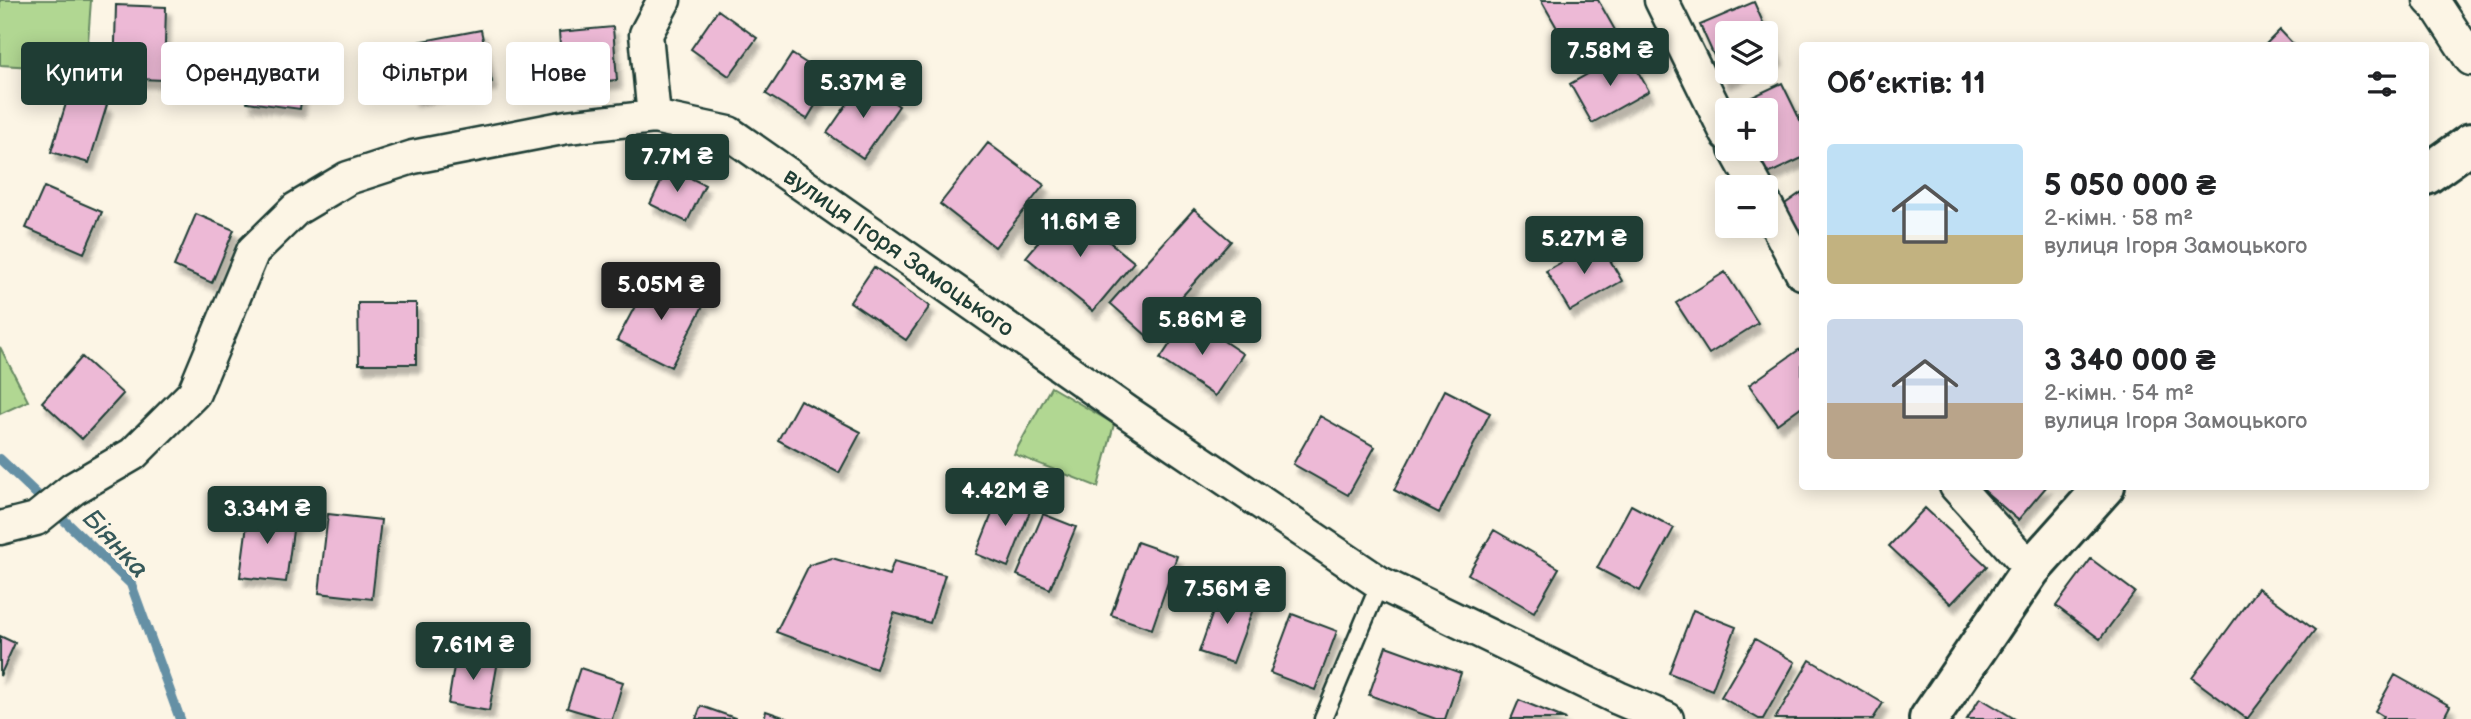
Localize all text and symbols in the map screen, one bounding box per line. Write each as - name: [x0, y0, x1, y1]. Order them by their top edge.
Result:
- map controls: [1715, 21, 1778, 238]
- button: layers: [1715, 21, 1778, 84]
- pin: 7.58M ₴: [1545, 28, 1675, 88]
- text: 7.58M ₴: [1567, 37, 1653, 65]
- chip: Купити: [21, 42, 147, 105]
- chip: Орендувати: [161, 42, 344, 105]
- chip: Фільтри: [358, 42, 492, 105]
- chip: Нове: [506, 42, 610, 105]
- pin: 5.37M ₴: [798, 60, 928, 120]
- icon: filters: [2363, 65, 2401, 103]
- text: Об’єктів: 11: [1827, 66, 1986, 102]
- text: 5.37M ₴: [820, 69, 906, 97]
- button: +: [1715, 98, 1778, 161]
- pin: 7.7M ₴: [620, 134, 734, 194]
- text: 7.7M ₴: [641, 143, 713, 171]
- street label: вулиця Ігоря Замоцького: [778, 162, 1020, 343]
- text: 5 050 000 ₴: [2044, 168, 2216, 204]
- icon: home: [1883, 172, 1967, 256]
- button: −: [1715, 175, 1778, 238]
- pin: 11.6M ₴: [1015, 200, 1145, 259]
- text: 2-кімн. · 58 m²: [2044, 204, 2193, 232]
- text: 11.6M ₴: [1040, 208, 1120, 236]
- pin: 5.27M ₴: [1519, 216, 1649, 276]
- text: 5.27M ₴: [1541, 225, 1627, 253]
- text: вулиця Ігоря Замоцького: [2044, 232, 2307, 260]
- pin: 5.05M ₴: [596, 262, 726, 322]
- text: 5.05M ₴: [617, 271, 705, 299]
- pin: 5.86M ₴: [1137, 298, 1267, 357]
- text: 5.86M ₴: [1158, 306, 1246, 334]
- text: 3 340 000 ₴: [2044, 343, 2216, 379]
- icon: home: [1883, 347, 1967, 431]
- text: 2-кімн. · 54 m²: [2044, 379, 2194, 407]
- text: вулиця Ігоря Замоцького: [2044, 407, 2307, 435]
- pin: 4.42M ₴: [940, 468, 1070, 528]
- text: 4.42M ₴: [961, 477, 1049, 505]
- pin: 3.34M ₴: [202, 486, 332, 546]
- text: 3.34M ₴: [224, 495, 310, 523]
- water label: Біянка: [75, 503, 154, 585]
- pin: 7.56M ₴: [1162, 566, 1292, 626]
- text: 7.56M ₴: [1184, 575, 1270, 603]
- pin: 7.61M ₴: [408, 622, 538, 682]
- text: 7.61M ₴: [432, 631, 514, 659]

